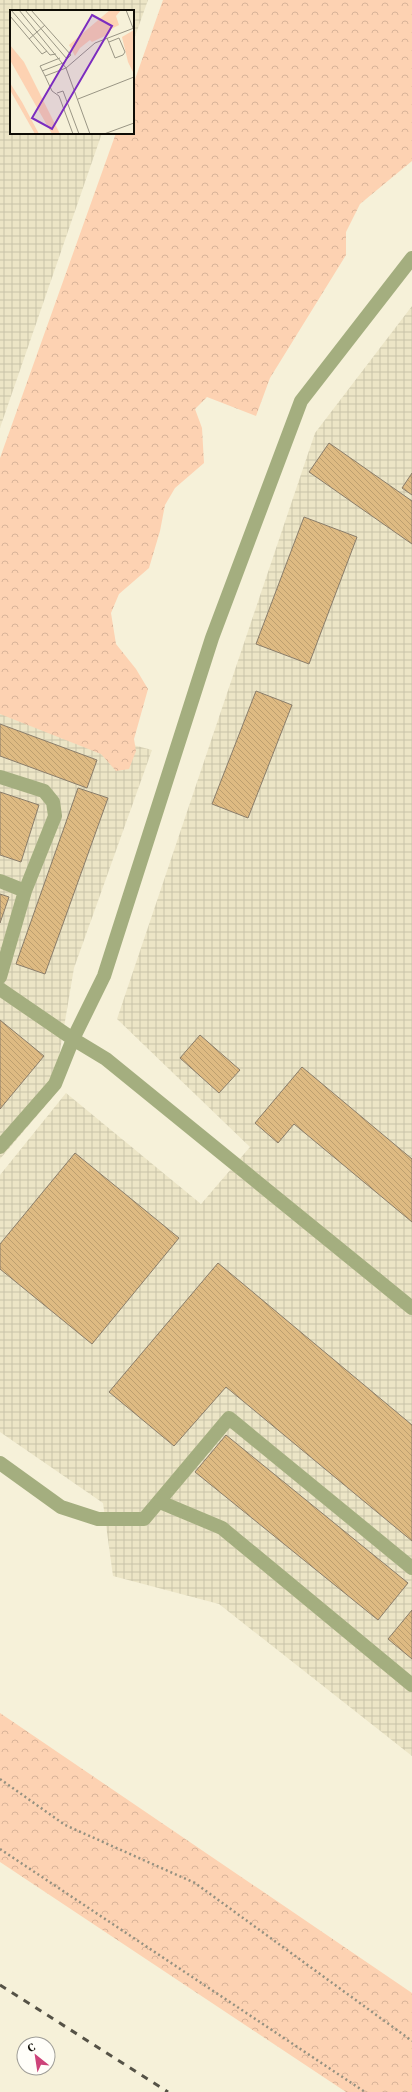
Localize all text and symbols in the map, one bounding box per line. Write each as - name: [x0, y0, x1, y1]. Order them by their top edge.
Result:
- inset map: [10, 10, 134, 134]
- north arrow: [16, 2036, 56, 2076]
- text: С: [25, 2039, 38, 2056]

